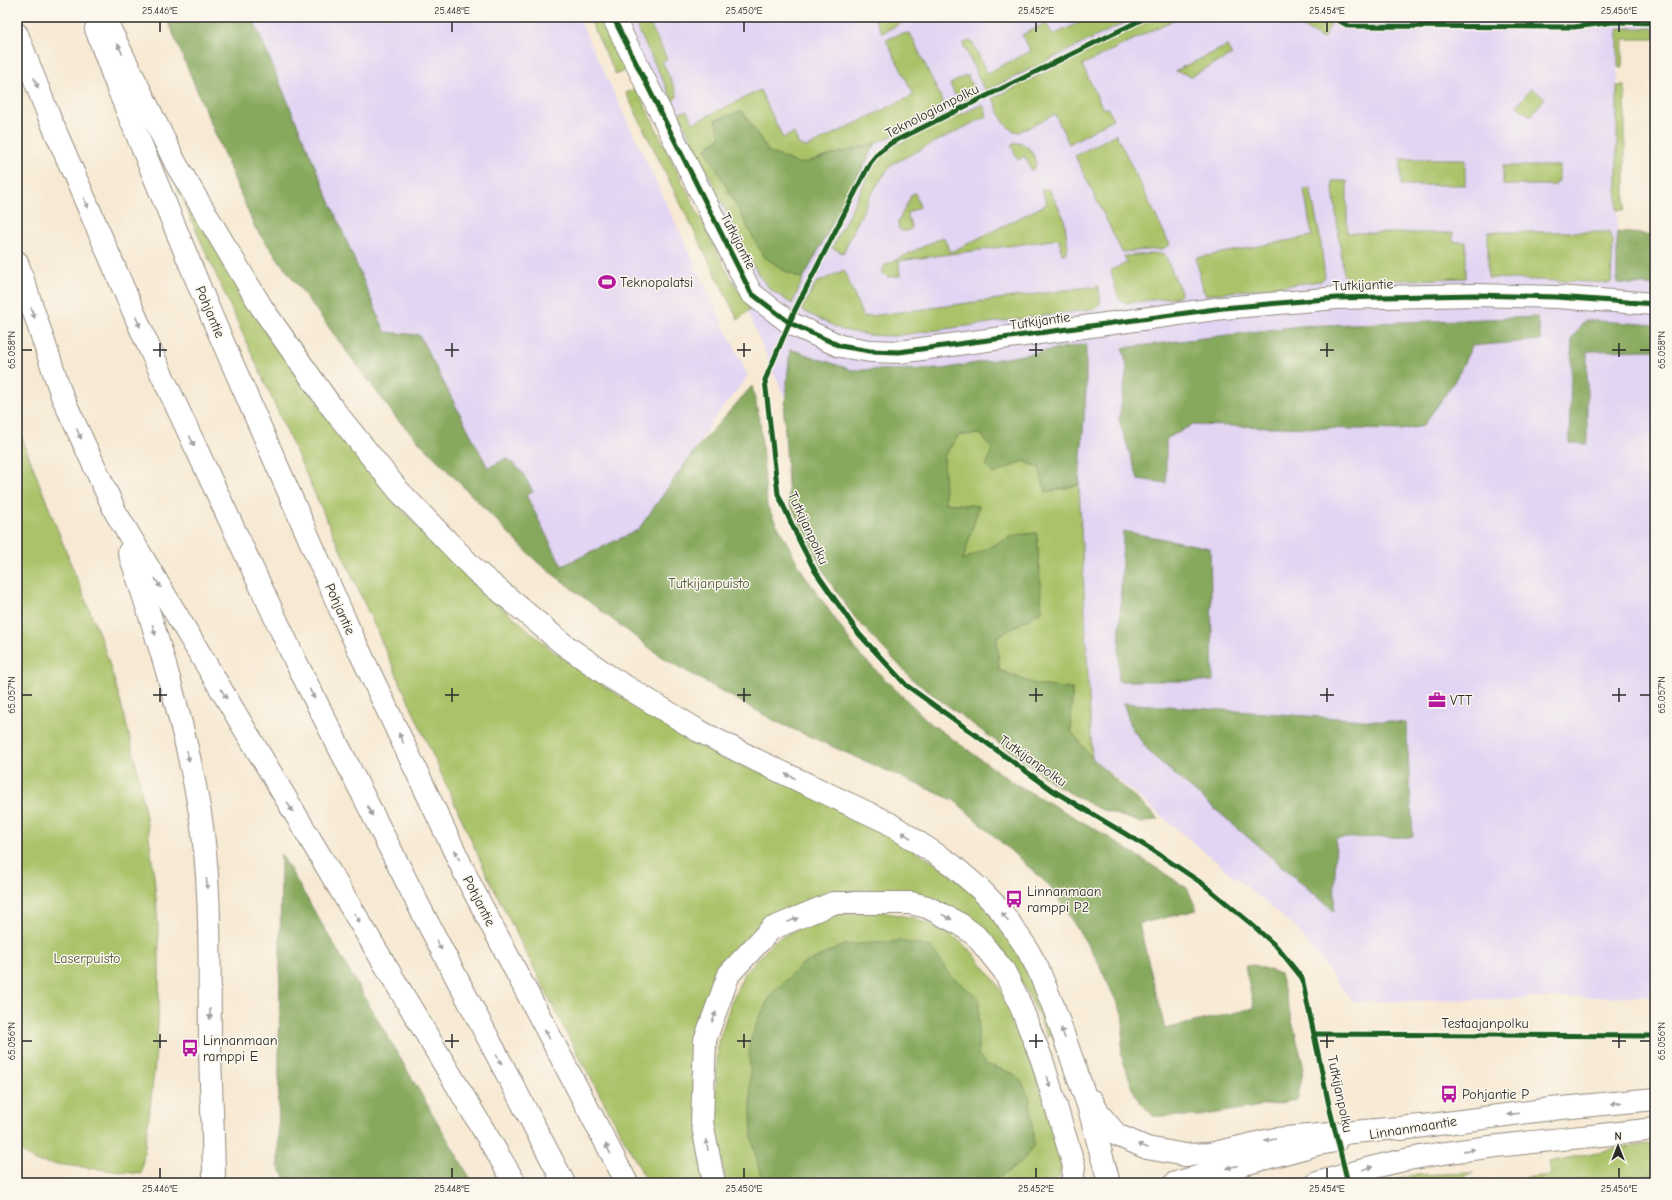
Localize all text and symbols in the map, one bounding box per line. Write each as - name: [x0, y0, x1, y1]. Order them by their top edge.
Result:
- text: 25.446°E: [142, 5, 178, 17]
- text: 25.448°E: [434, 5, 470, 17]
- text: 25.450°E: [725, 5, 763, 17]
- text: 25.452°E: [1018, 5, 1054, 17]
- text: 25.454°E: [1309, 5, 1345, 17]
- text: 25.456°E: [1601, 5, 1637, 17]
- one-way arrow: [117, 43, 123, 55]
- one-way arrow: [33, 78, 39, 90]
- street label: Teknologianpolku: [882, 80, 982, 142]
- one-way arrow: [84, 198, 90, 210]
- street label: Tutkijantie: [717, 210, 759, 272]
- sports icon: Teknopalatsi: [597, 272, 617, 292]
- place label: Teknopalatsi: [620, 274, 693, 291]
- street label: Tutkijantie: [1332, 275, 1394, 295]
- street label: Pohjantie: [192, 284, 228, 340]
- one-way arrow: [30, 307, 36, 319]
- street label: Tutkijantie: [1009, 308, 1071, 334]
- one-way arrow: [135, 317, 141, 328]
- text: 65.058°N: [6, 331, 18, 369]
- text: 65.058°N: [1656, 331, 1668, 369]
- one-way arrow: [76, 429, 82, 440]
- one-way arrow: [190, 435, 196, 447]
- street label: Tutkijanpolku: [784, 489, 832, 567]
- park label: Tutkijanpuisto: [668, 575, 750, 592]
- one-way arrow: [154, 577, 161, 589]
- street label: Pohjantie: [321, 581, 359, 637]
- one-way arrow: [151, 625, 157, 637]
- text: 65.057°N: [6, 676, 18, 714]
- text: 65.057°N: [1656, 676, 1668, 714]
- one-way arrow: [221, 689, 228, 700]
- one-way arrow: [309, 689, 315, 700]
- office icon: VTT: [1427, 690, 1447, 710]
- place label: VTT: [1450, 692, 1473, 709]
- one-way arrow: [398, 732, 404, 744]
- street label: Tutkijanpolku: [996, 732, 1070, 790]
- one-way arrow: [185, 750, 191, 762]
- one-way arrow: [784, 773, 795, 779]
- one-way arrow: [287, 801, 294, 812]
- one-way arrow: [367, 805, 374, 816]
- one-way arrow: [900, 831, 911, 838]
- one-way arrow: [454, 850, 460, 861]
- street label: Pohjantie: [459, 873, 499, 929]
- one-way arrow: [204, 878, 210, 890]
- place label: Linnanmaan ramppi P2: [1027, 883, 1101, 916]
- bus stop icon: Linnanmaan ramppi P2: [1004, 889, 1024, 909]
- one-way arrow: [353, 912, 360, 924]
- one-way arrow: [1001, 912, 1009, 922]
- one-way arrow: [941, 914, 953, 920]
- one-way arrow: [787, 917, 798, 923]
- one-way arrow: [435, 939, 442, 951]
- park label: Laserpuisto: [54, 950, 120, 967]
- one-way arrow: [207, 1008, 213, 1021]
- one-way arrow: [711, 1010, 717, 1022]
- street label: Testaajanpolku: [1441, 1015, 1529, 1032]
- text: 65.056°N: [6, 1022, 18, 1060]
- text: 65.056°N: [1656, 1022, 1668, 1060]
- one-way arrow: [1060, 1026, 1066, 1038]
- one-way arrow: [544, 1028, 551, 1039]
- place label: Linnanmaan ramppi E: [203, 1032, 277, 1065]
- bus stop icon: Linnanmaan ramppi E: [180, 1038, 200, 1058]
- one-way arrow: [496, 1054, 502, 1066]
- street label: Tutkijanpolku: [1324, 1054, 1356, 1134]
- one-way arrow: [1046, 1077, 1052, 1089]
- bus stop icon: Pohjantie P: [1439, 1084, 1459, 1104]
- place label: Pohjantie P: [1462, 1086, 1529, 1103]
- one-way arrow: [1610, 1099, 1622, 1106]
- one-way arrow: [1507, 1111, 1519, 1117]
- street label: Linnanmaantie: [1368, 1113, 1458, 1143]
- north arrow: [1598, 1126, 1638, 1166]
- text: N: [1614, 1130, 1622, 1143]
- one-way arrow: [1264, 1138, 1277, 1144]
- one-way arrow: [703, 1139, 709, 1151]
- one-way arrow: [1137, 1142, 1149, 1149]
- one-way arrow: [605, 1143, 612, 1154]
- one-way arrow: [1463, 1147, 1475, 1153]
- one-way arrow: [1226, 1165, 1239, 1171]
- one-way arrow: [1362, 1165, 1374, 1171]
- text: 25.446°E: [142, 1183, 178, 1195]
- text: 25.448°E: [434, 1183, 470, 1195]
- text: 25.450°E: [725, 1183, 763, 1195]
- text: 25.452°E: [1018, 1183, 1054, 1195]
- text: 25.454°E: [1309, 1183, 1345, 1195]
- text: 25.456°E: [1601, 1183, 1637, 1195]

